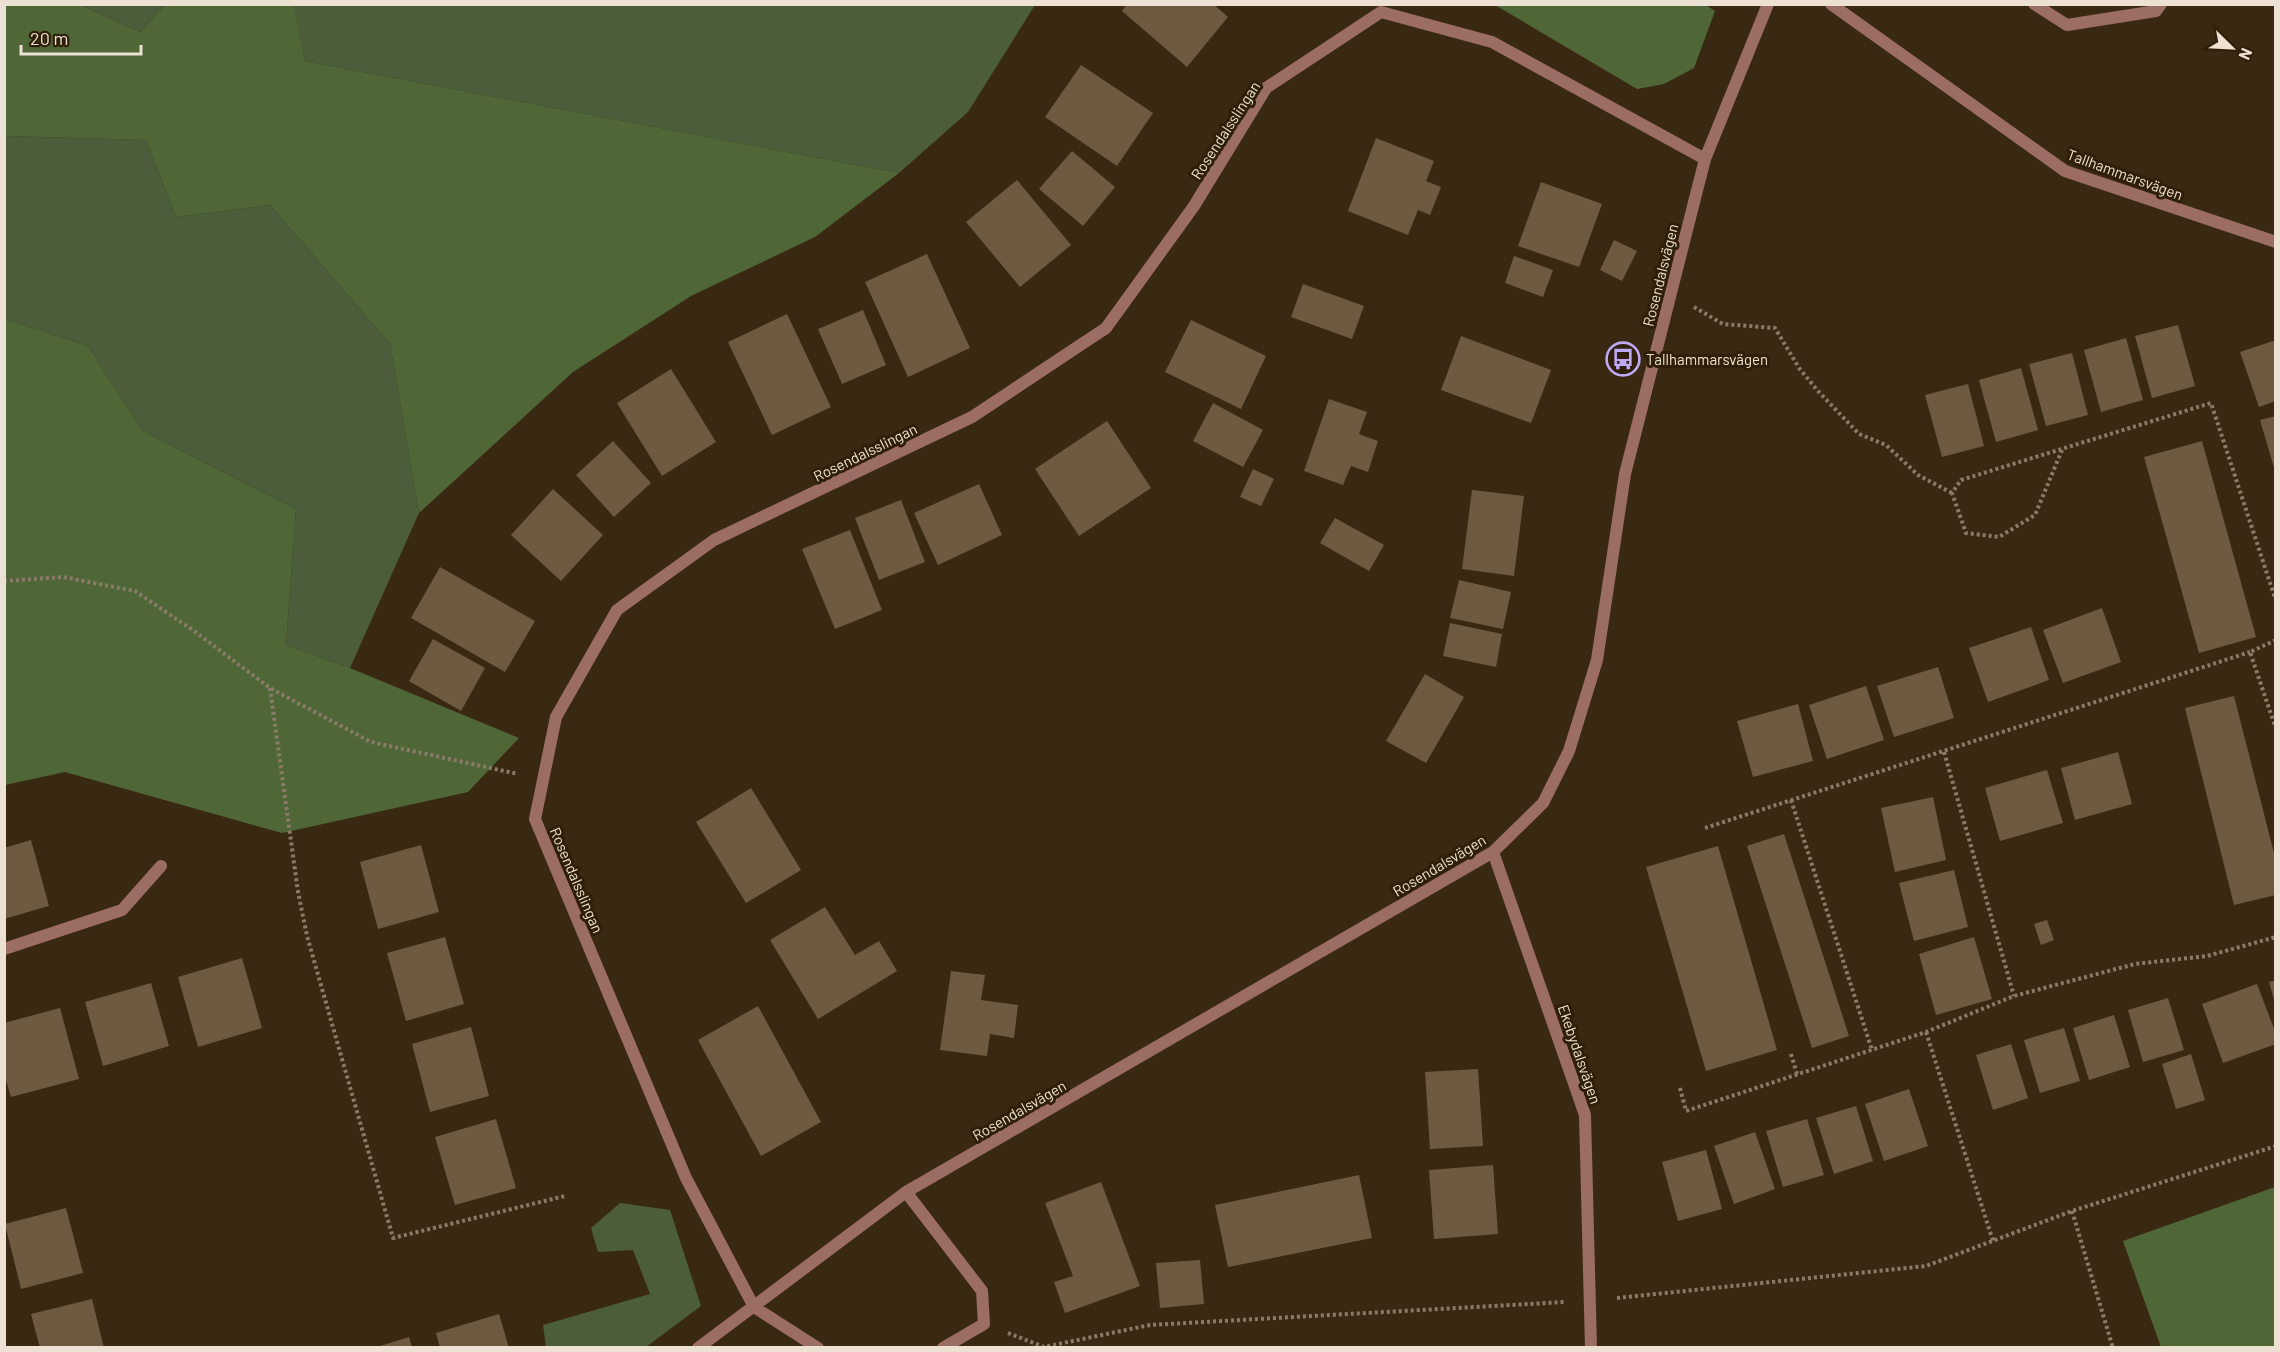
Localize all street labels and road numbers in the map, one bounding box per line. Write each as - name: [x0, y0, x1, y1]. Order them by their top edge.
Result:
- street label: Rosendalsslingan: [1187, 78, 1263, 182]
- street label: Tallhammarsvägen: [2065, 145, 2185, 203]
- street label: Rosendalsvägen: [1639, 222, 1681, 328]
- street label: Rosendalsslingan: [810, 419, 920, 485]
- street label: Rosendalsslingan: [547, 824, 607, 936]
- street label: Rosendalsvägen: [1389, 830, 1489, 900]
- street label: Ekebydalsvägen: [1555, 1002, 1605, 1106]
- street label: Rosendalsvägen: [969, 1076, 1069, 1144]

